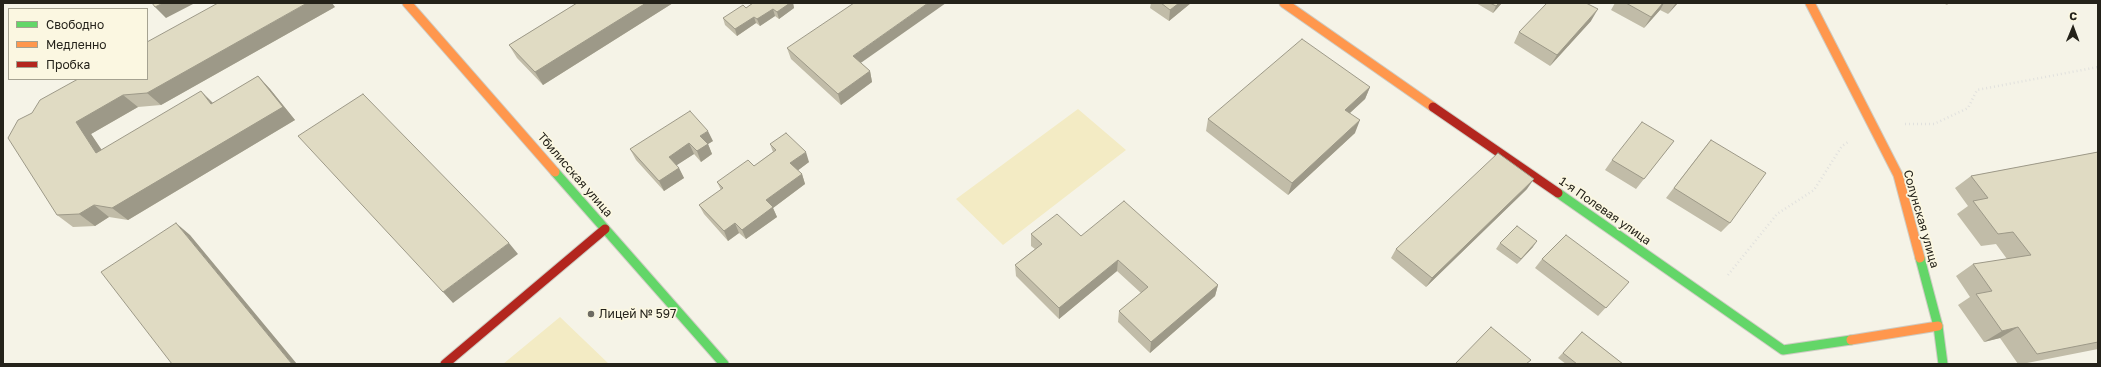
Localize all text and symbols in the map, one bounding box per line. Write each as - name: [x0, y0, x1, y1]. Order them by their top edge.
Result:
- legend: [8, 8, 148, 80]
- north arrow: [2053, 8, 2093, 48]
- text: С: [2069, 9, 2077, 22]
- text: Свободно: [46, 17, 104, 32]
- text: Медленно: [46, 37, 106, 52]
- text: Пробка: [46, 57, 90, 72]
- street label: Тбилисская улица: [534, 130, 616, 220]
- street label: Солунская улица: [1900, 168, 1942, 270]
- street label: 1-я Полевая улица: [1556, 174, 1654, 248]
- place label: Лицей № 597: [599, 307, 676, 321]
- marker: Лицей № 597: [586, 309, 596, 319]

